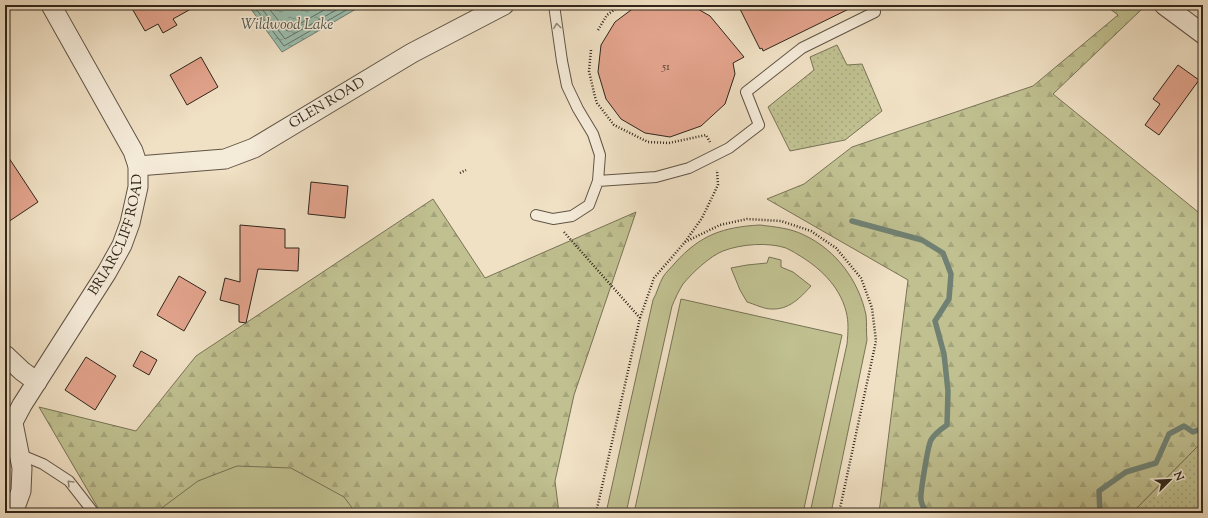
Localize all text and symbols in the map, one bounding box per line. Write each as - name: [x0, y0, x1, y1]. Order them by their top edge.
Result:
- water label: Wildwood Lake: [241, 15, 333, 36]
- one-way arrow: [553, 23, 562, 29]
- house number: 51: [661, 58, 670, 76]
- street label: GLEN ROAD: [285, 73, 369, 135]
- street label: BRIARCLIFF ROAD: [84, 174, 148, 300]
- north arrow: [1150, 460, 1190, 500]
- text: N: [1169, 468, 1187, 484]
- one-way arrow: [67, 480, 74, 487]

